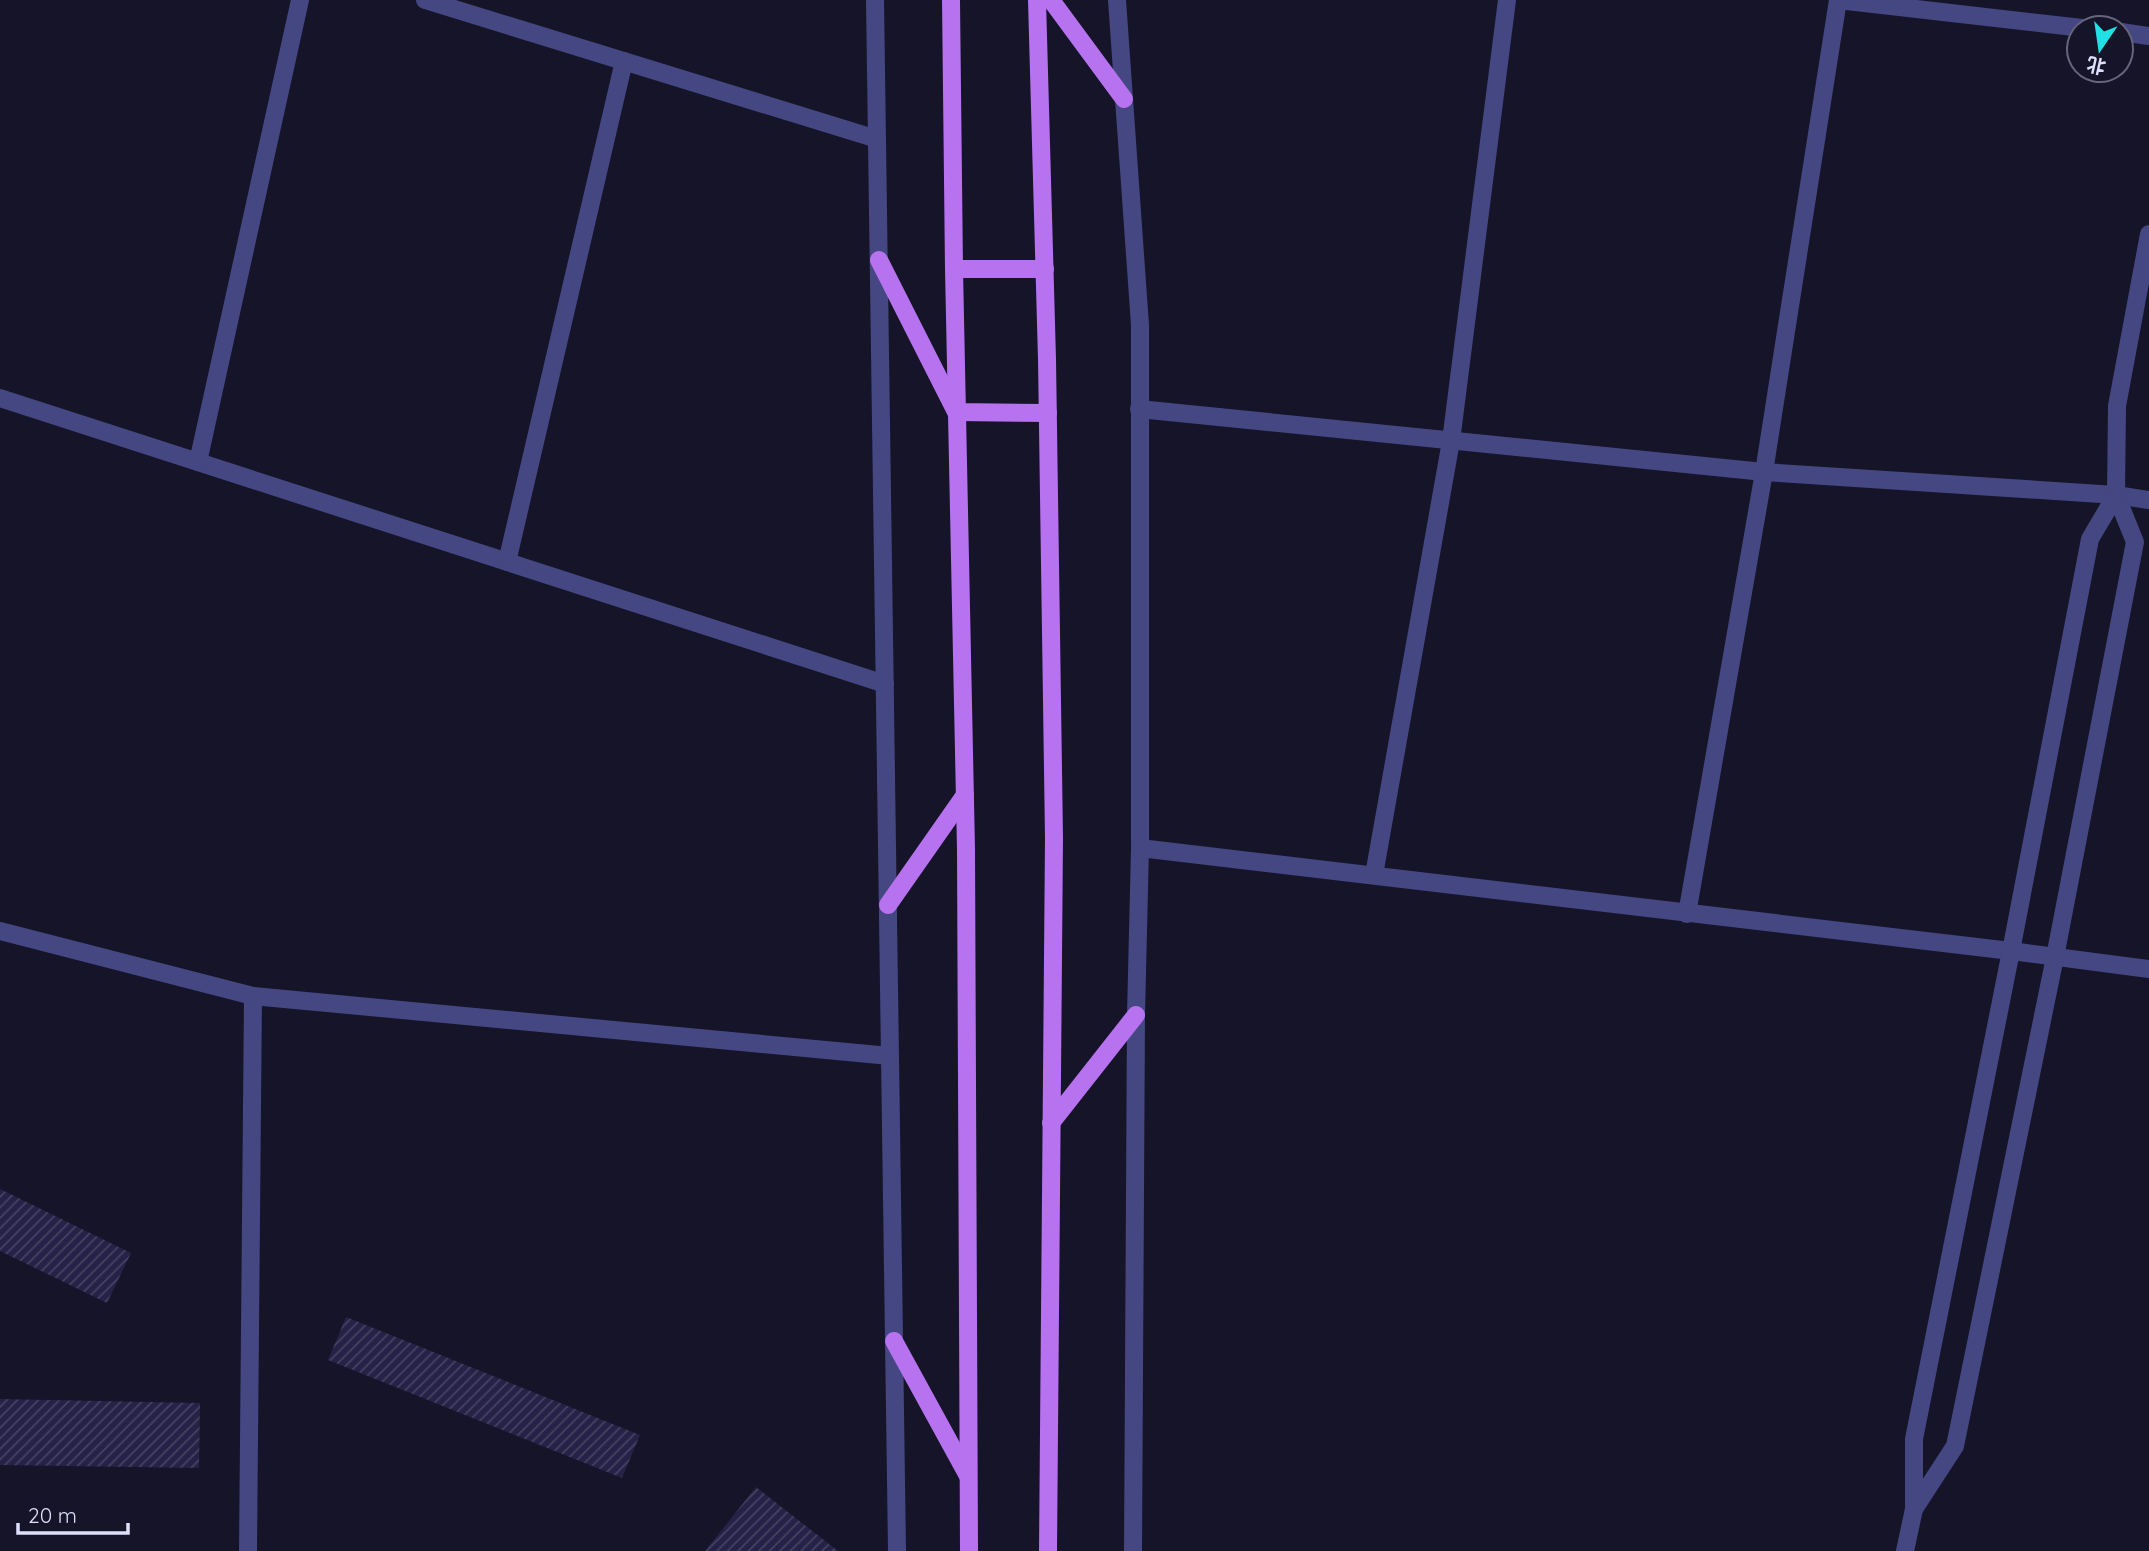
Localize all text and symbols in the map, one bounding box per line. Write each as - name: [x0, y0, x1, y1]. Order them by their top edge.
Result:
- north arrow: [2065, 14, 2135, 84]
- text: 北: [2084, 52, 2108, 79]
- scale bar: [18, 1492, 128, 1536]
- text: 20 m: [28, 1502, 77, 1528]

